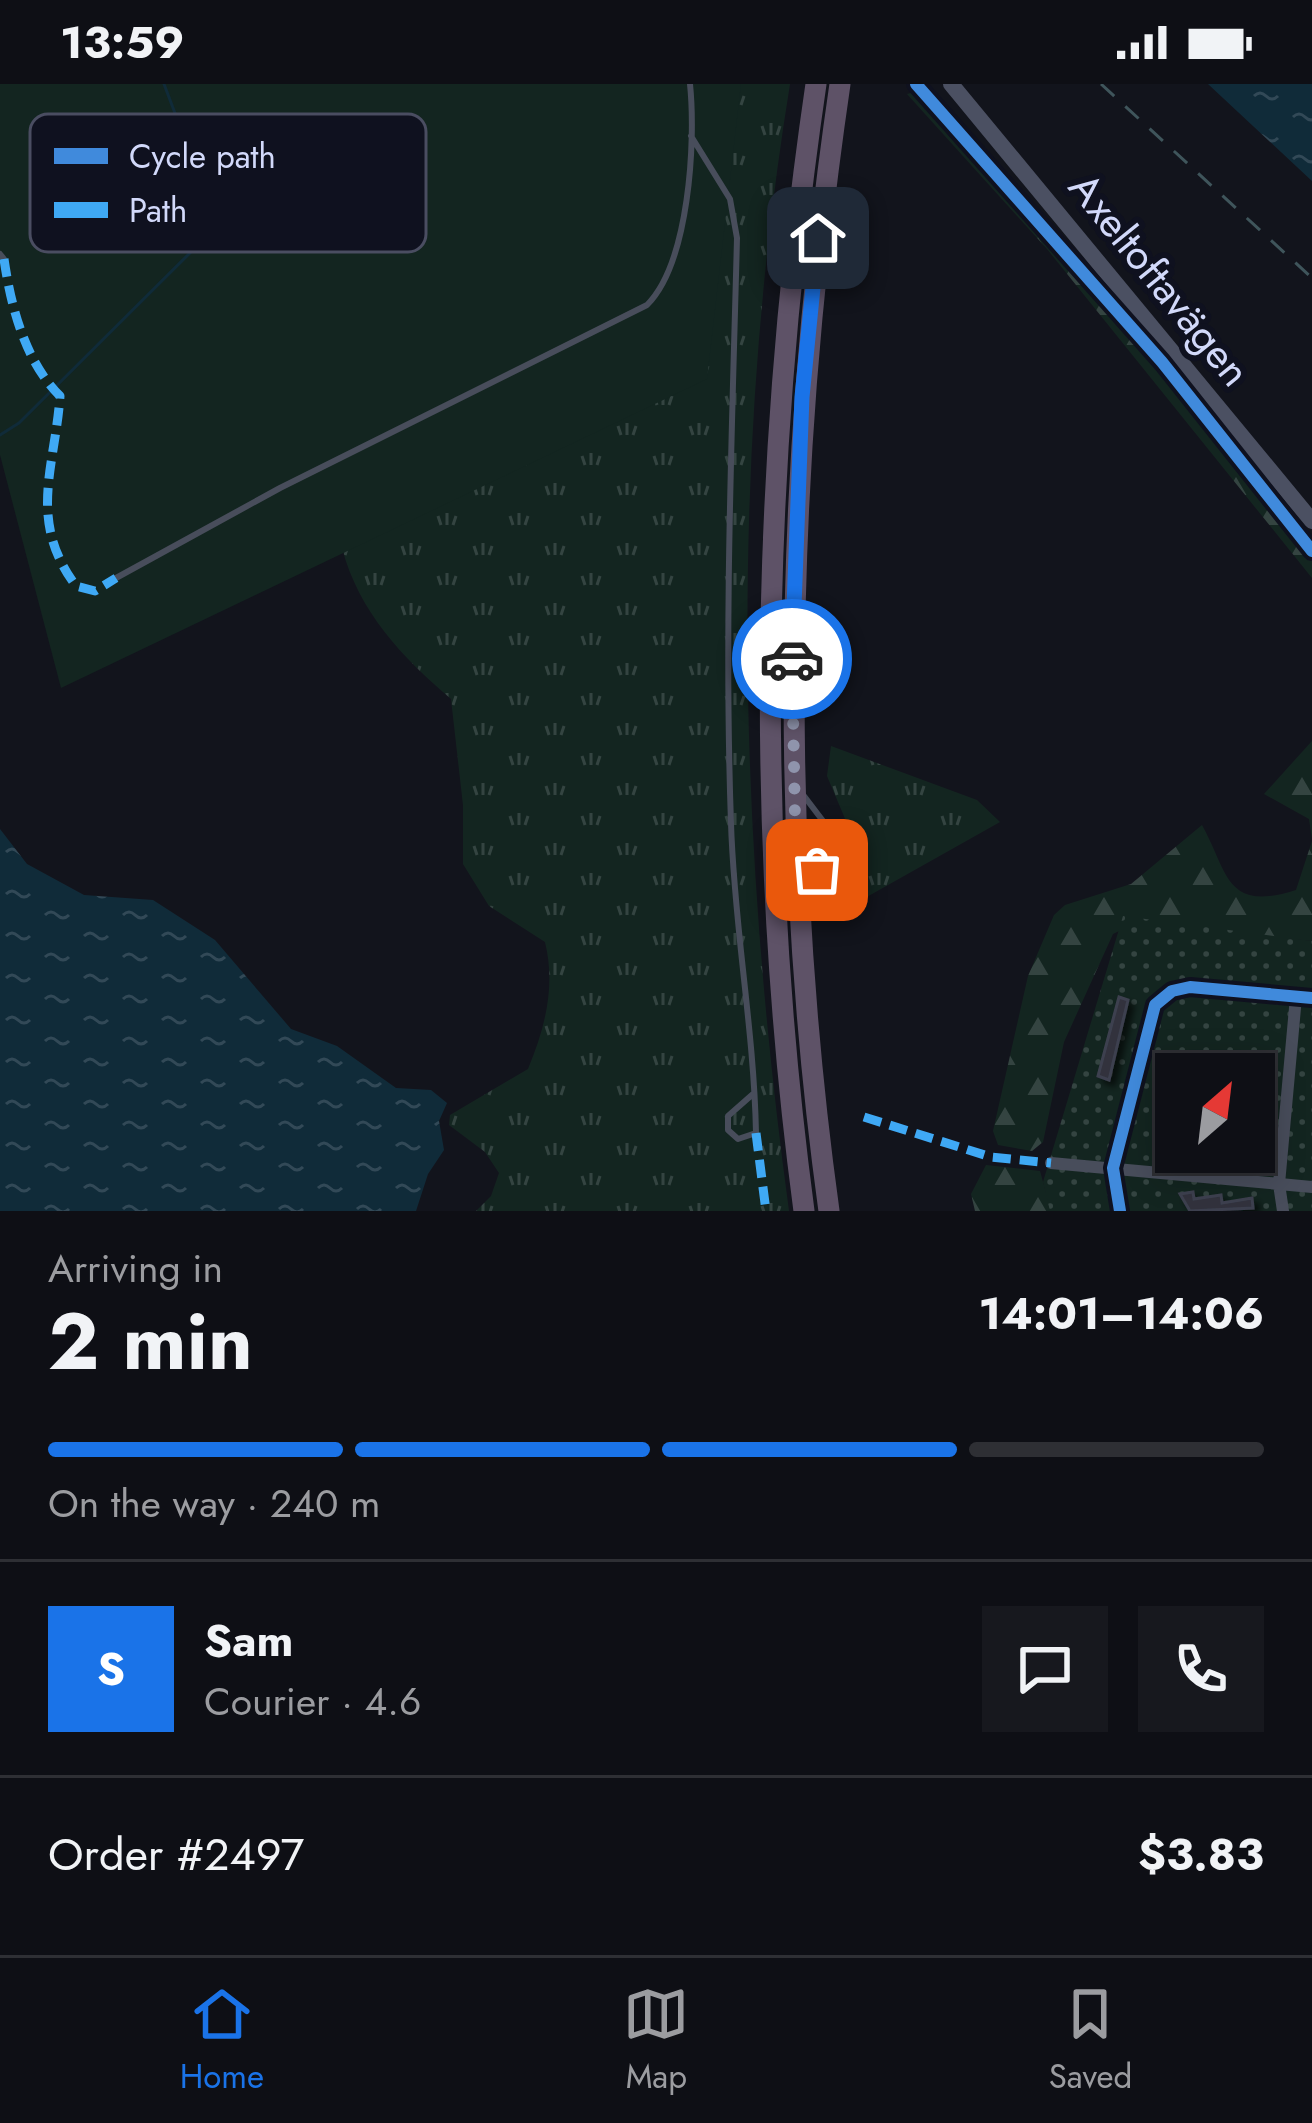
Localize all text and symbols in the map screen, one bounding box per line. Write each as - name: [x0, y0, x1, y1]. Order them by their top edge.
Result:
- text: 13:59: [60, 10, 184, 75]
- legend: [30, 114, 426, 252]
- text: Cycle path: [129, 133, 276, 180]
- street label: Axeltoftavägen: [1054, 159, 1265, 399]
- text: Path: [129, 187, 187, 234]
- pin: [767, 187, 869, 289]
- icon: home: [785, 205, 851, 271]
- courier: [732, 599, 852, 719]
- icon: car: [759, 626, 825, 692]
- pin: [766, 819, 868, 921]
- icon: bag: [784, 837, 850, 903]
- north arrow: [1155, 1053, 1275, 1173]
- map controls: [1155, 1053, 1275, 1173]
- text: Arriving in: [48, 1240, 223, 1297]
- text: 14:01–14:06: [979, 1281, 1264, 1346]
- text: 2 min: [48, 1286, 253, 1398]
- text: On the way · 240 m: [48, 1475, 380, 1532]
- button: chat: [982, 1606, 1108, 1732]
- button: phone: [1138, 1606, 1264, 1732]
- text: Sam: [204, 1608, 293, 1673]
- text: S: [97, 1636, 125, 1701]
- text: Courier · 4.6: [204, 1673, 421, 1730]
- text: Order #2497: [48, 1822, 304, 1887]
- text: $3.83: [1138, 1822, 1264, 1887]
- tab: Home: [180, 1981, 264, 2100]
- tab: Map: [623, 1981, 689, 2100]
- tab: Saved: [1049, 1981, 1132, 2100]

